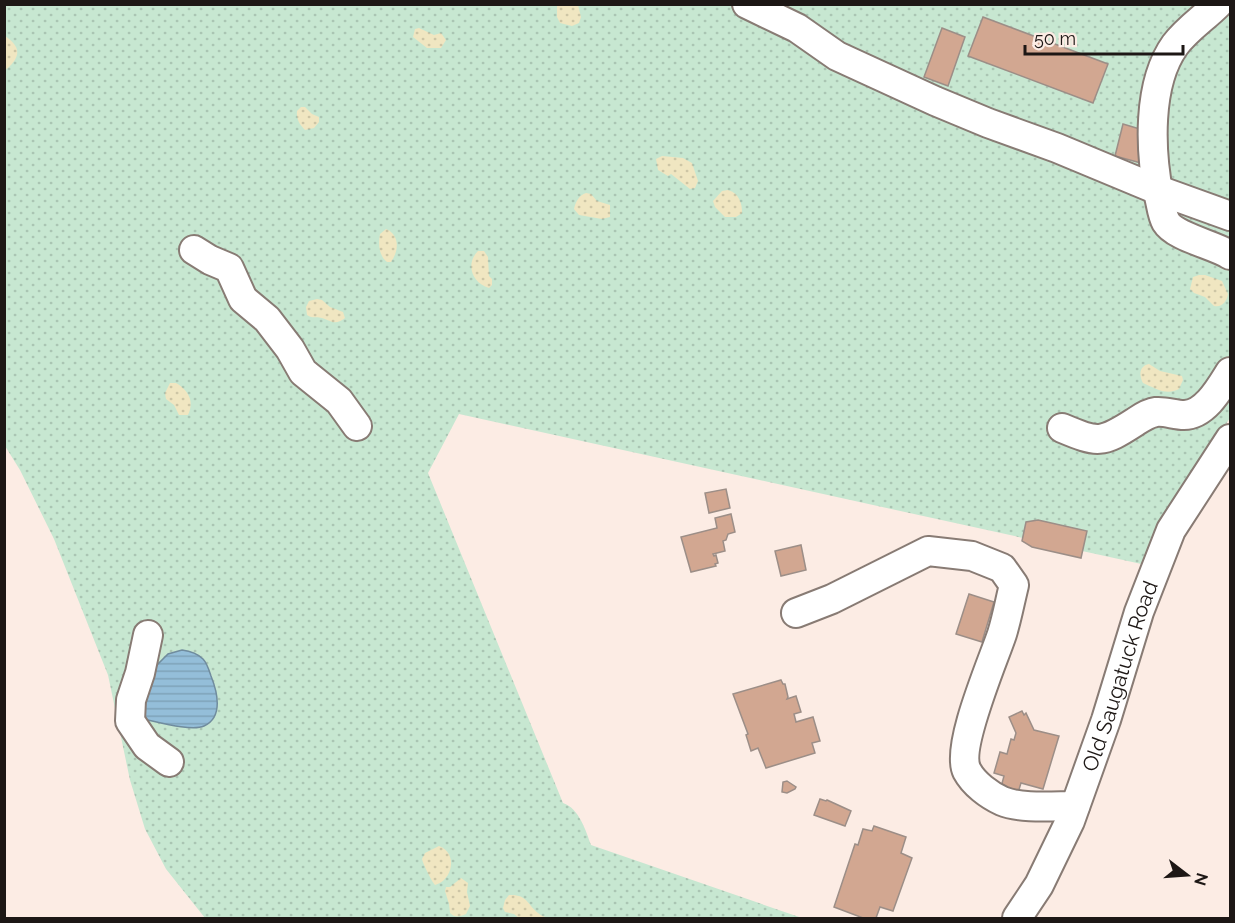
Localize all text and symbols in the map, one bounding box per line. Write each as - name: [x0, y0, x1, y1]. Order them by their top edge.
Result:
- scale bar: [1025, 18, 1182, 56]
- text: 50 m: [1034, 28, 1076, 49]
- street label: Old Saugatuck Road: [1076, 577, 1162, 775]
- north arrow: [1157, 845, 1217, 905]
- text: N: [1190, 871, 1212, 888]

